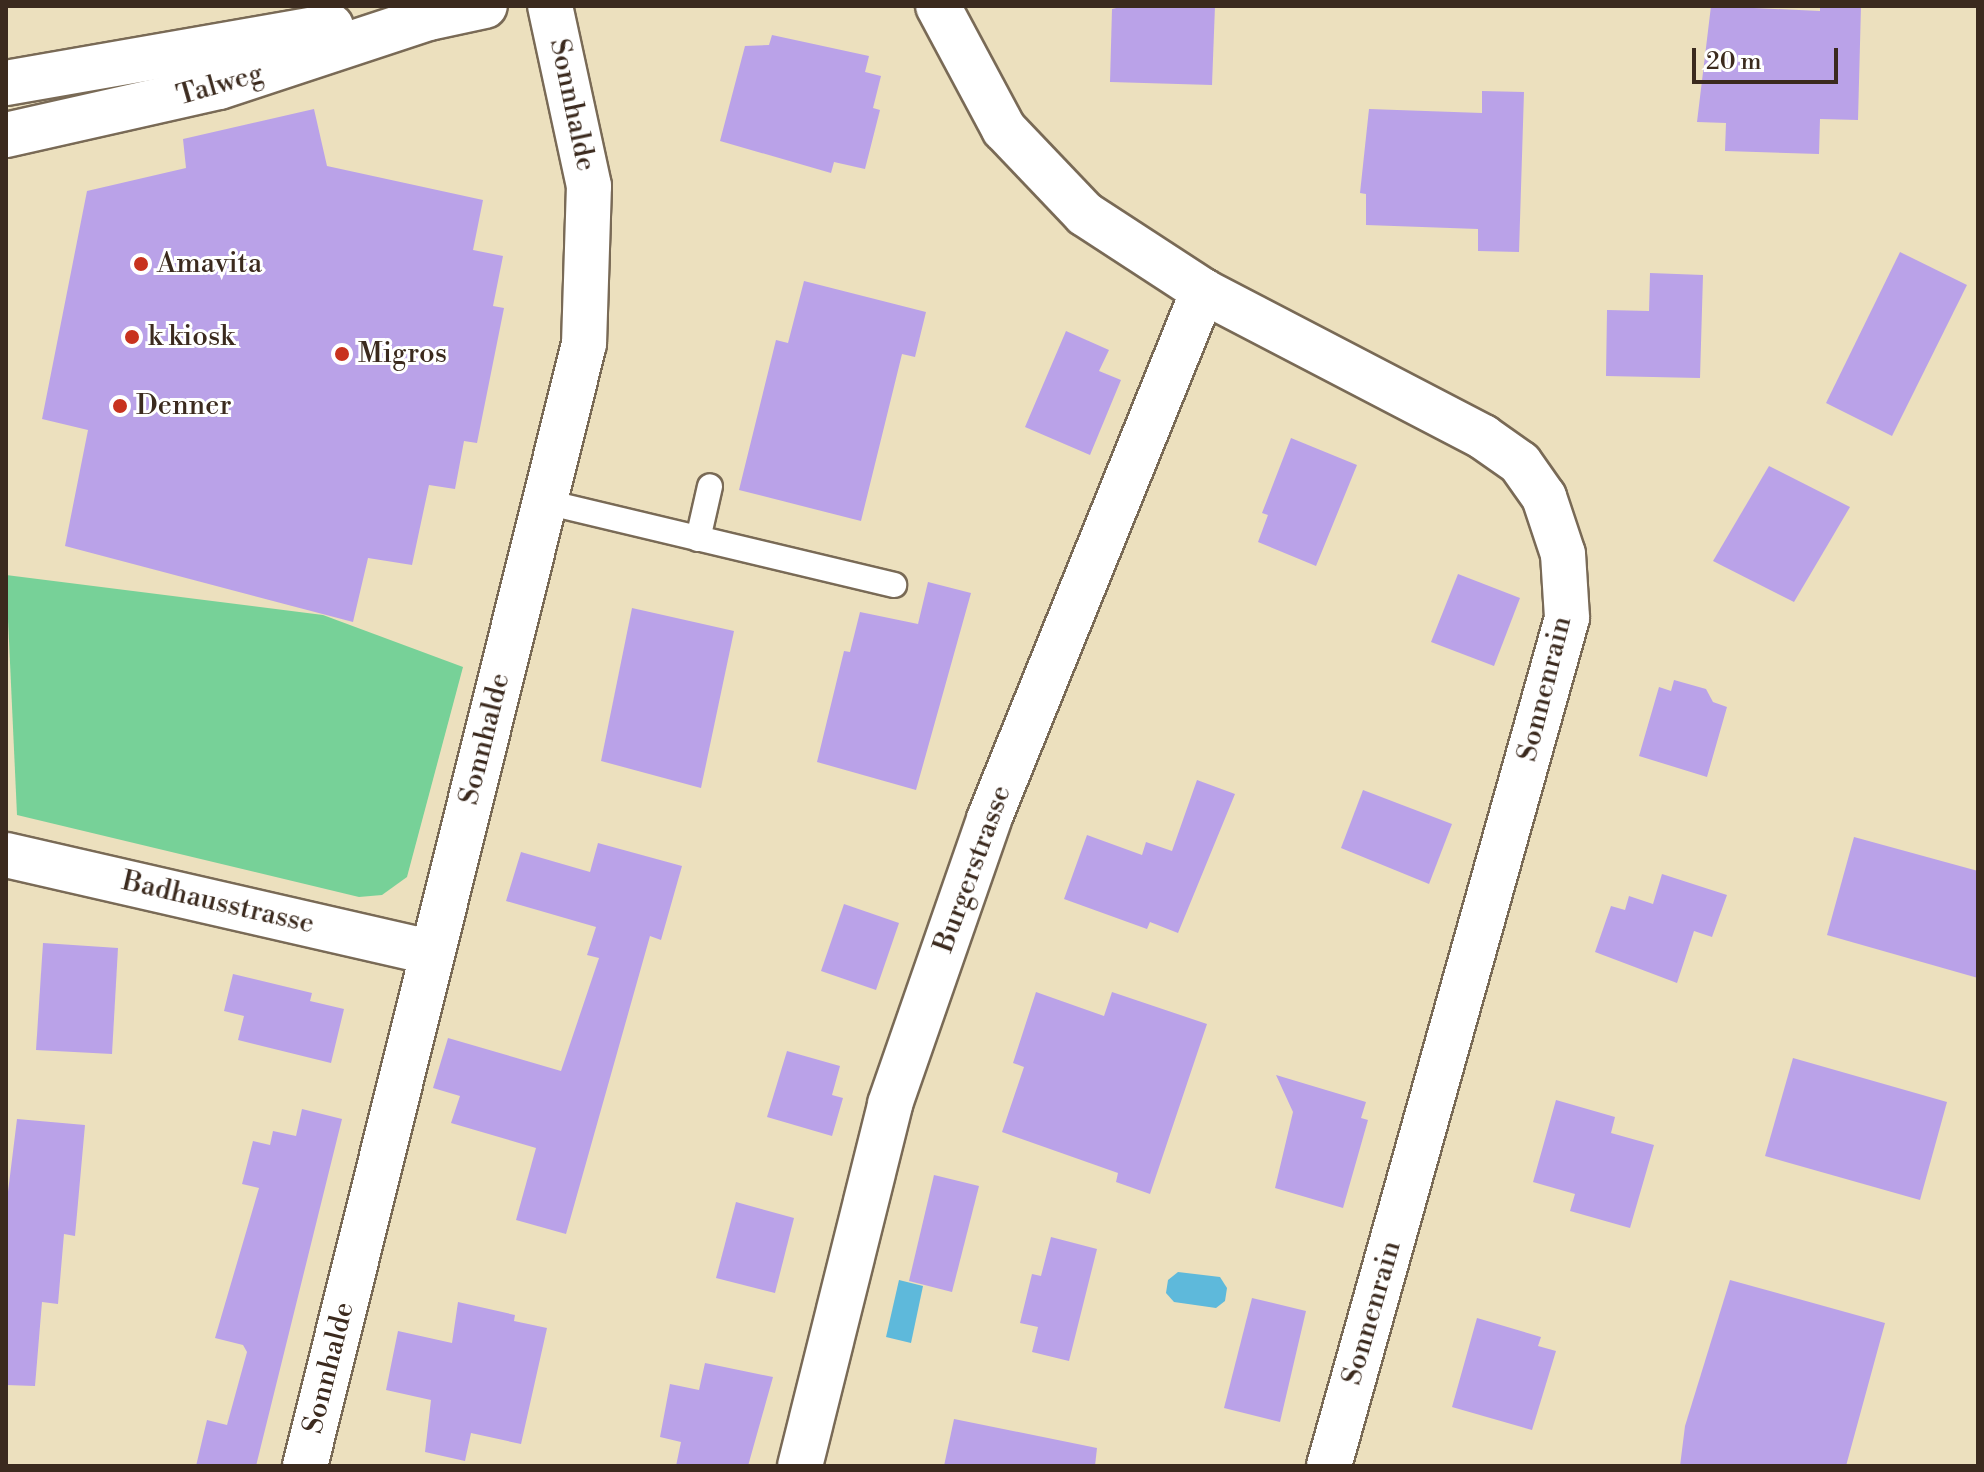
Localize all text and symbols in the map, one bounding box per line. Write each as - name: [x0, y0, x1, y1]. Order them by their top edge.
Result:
- scale bar: [1696, 32, 1842, 82]
- street label: Sonnhalde: [542, 36, 602, 174]
- text: 20 m: [1706, 47, 1762, 77]
- street label: Talweg: [173, 57, 267, 113]
- place label: Amavita: [157, 247, 262, 281]
- marker: Amavita: [132, 255, 150, 273]
- place label: k kiosk: [148, 320, 235, 354]
- marker: k kiosk: [123, 328, 141, 346]
- place label: Migros: [358, 337, 447, 371]
- marker: Migros: [333, 345, 351, 363]
- place label: Denner: [136, 389, 232, 423]
- marker: Denner: [111, 397, 129, 415]
- street label: Sonnenrain: [1511, 613, 1579, 765]
- street label: Sonnhalde: [452, 670, 518, 808]
- street label: Burgerstrasse: [927, 781, 1019, 957]
- street label: Badhausstrasse: [119, 865, 317, 941]
- street label: Sonnenrain: [1335, 1237, 1409, 1389]
- street label: Sonnhalde: [296, 1299, 362, 1437]

